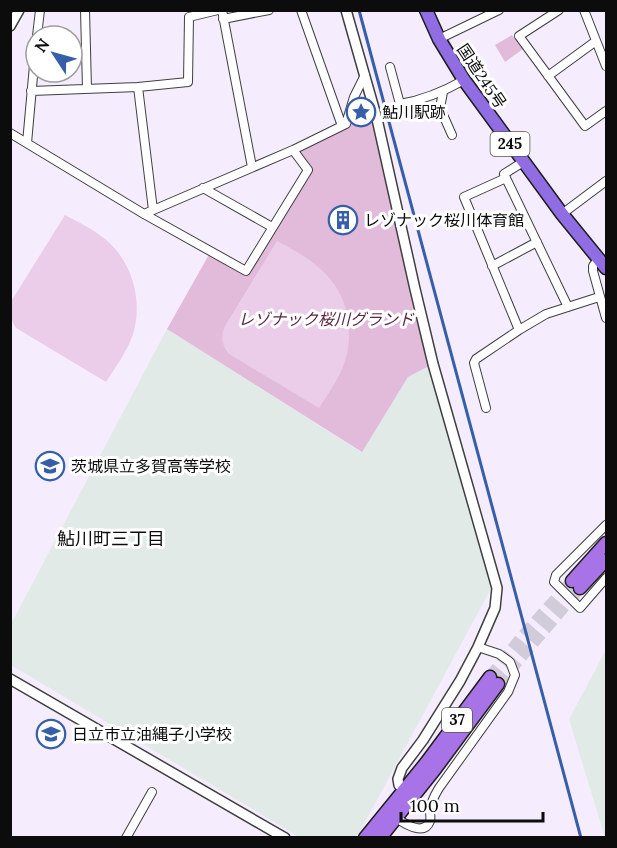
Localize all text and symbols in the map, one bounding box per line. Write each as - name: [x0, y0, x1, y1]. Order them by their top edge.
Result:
- north arrow: [24, 24, 84, 84]
- text: N: [30, 34, 54, 56]
- street label: 国道245号: [453, 40, 511, 112]
- place icon: 鮎川駅跡: [345, 96, 377, 128]
- place label: 鮎川駅跡: [382, 102, 446, 122]
- road number: 245: [490, 132, 530, 156]
- building icon: レゾナック桜川体育館: [327, 204, 359, 236]
- place label: レゾナック桜川体育館: [364, 210, 524, 230]
- park label: レゾナック桜川グランド: [238, 309, 415, 329]
- school or university icon: 茨城県立多賀高等学校: [34, 450, 66, 482]
- place label: 茨城県立多賀高等学校: [71, 456, 231, 476]
- district label: 鮎川町三丁目: [57, 527, 165, 550]
- road number: 37: [442, 708, 472, 732]
- school or university icon: 日立市立油縄子小学校: [35, 718, 67, 750]
- place label: 日立市立油縄子小学校: [72, 724, 232, 744]
- scale bar: [401, 785, 544, 823]
- text: 100 m: [410, 794, 460, 817]

